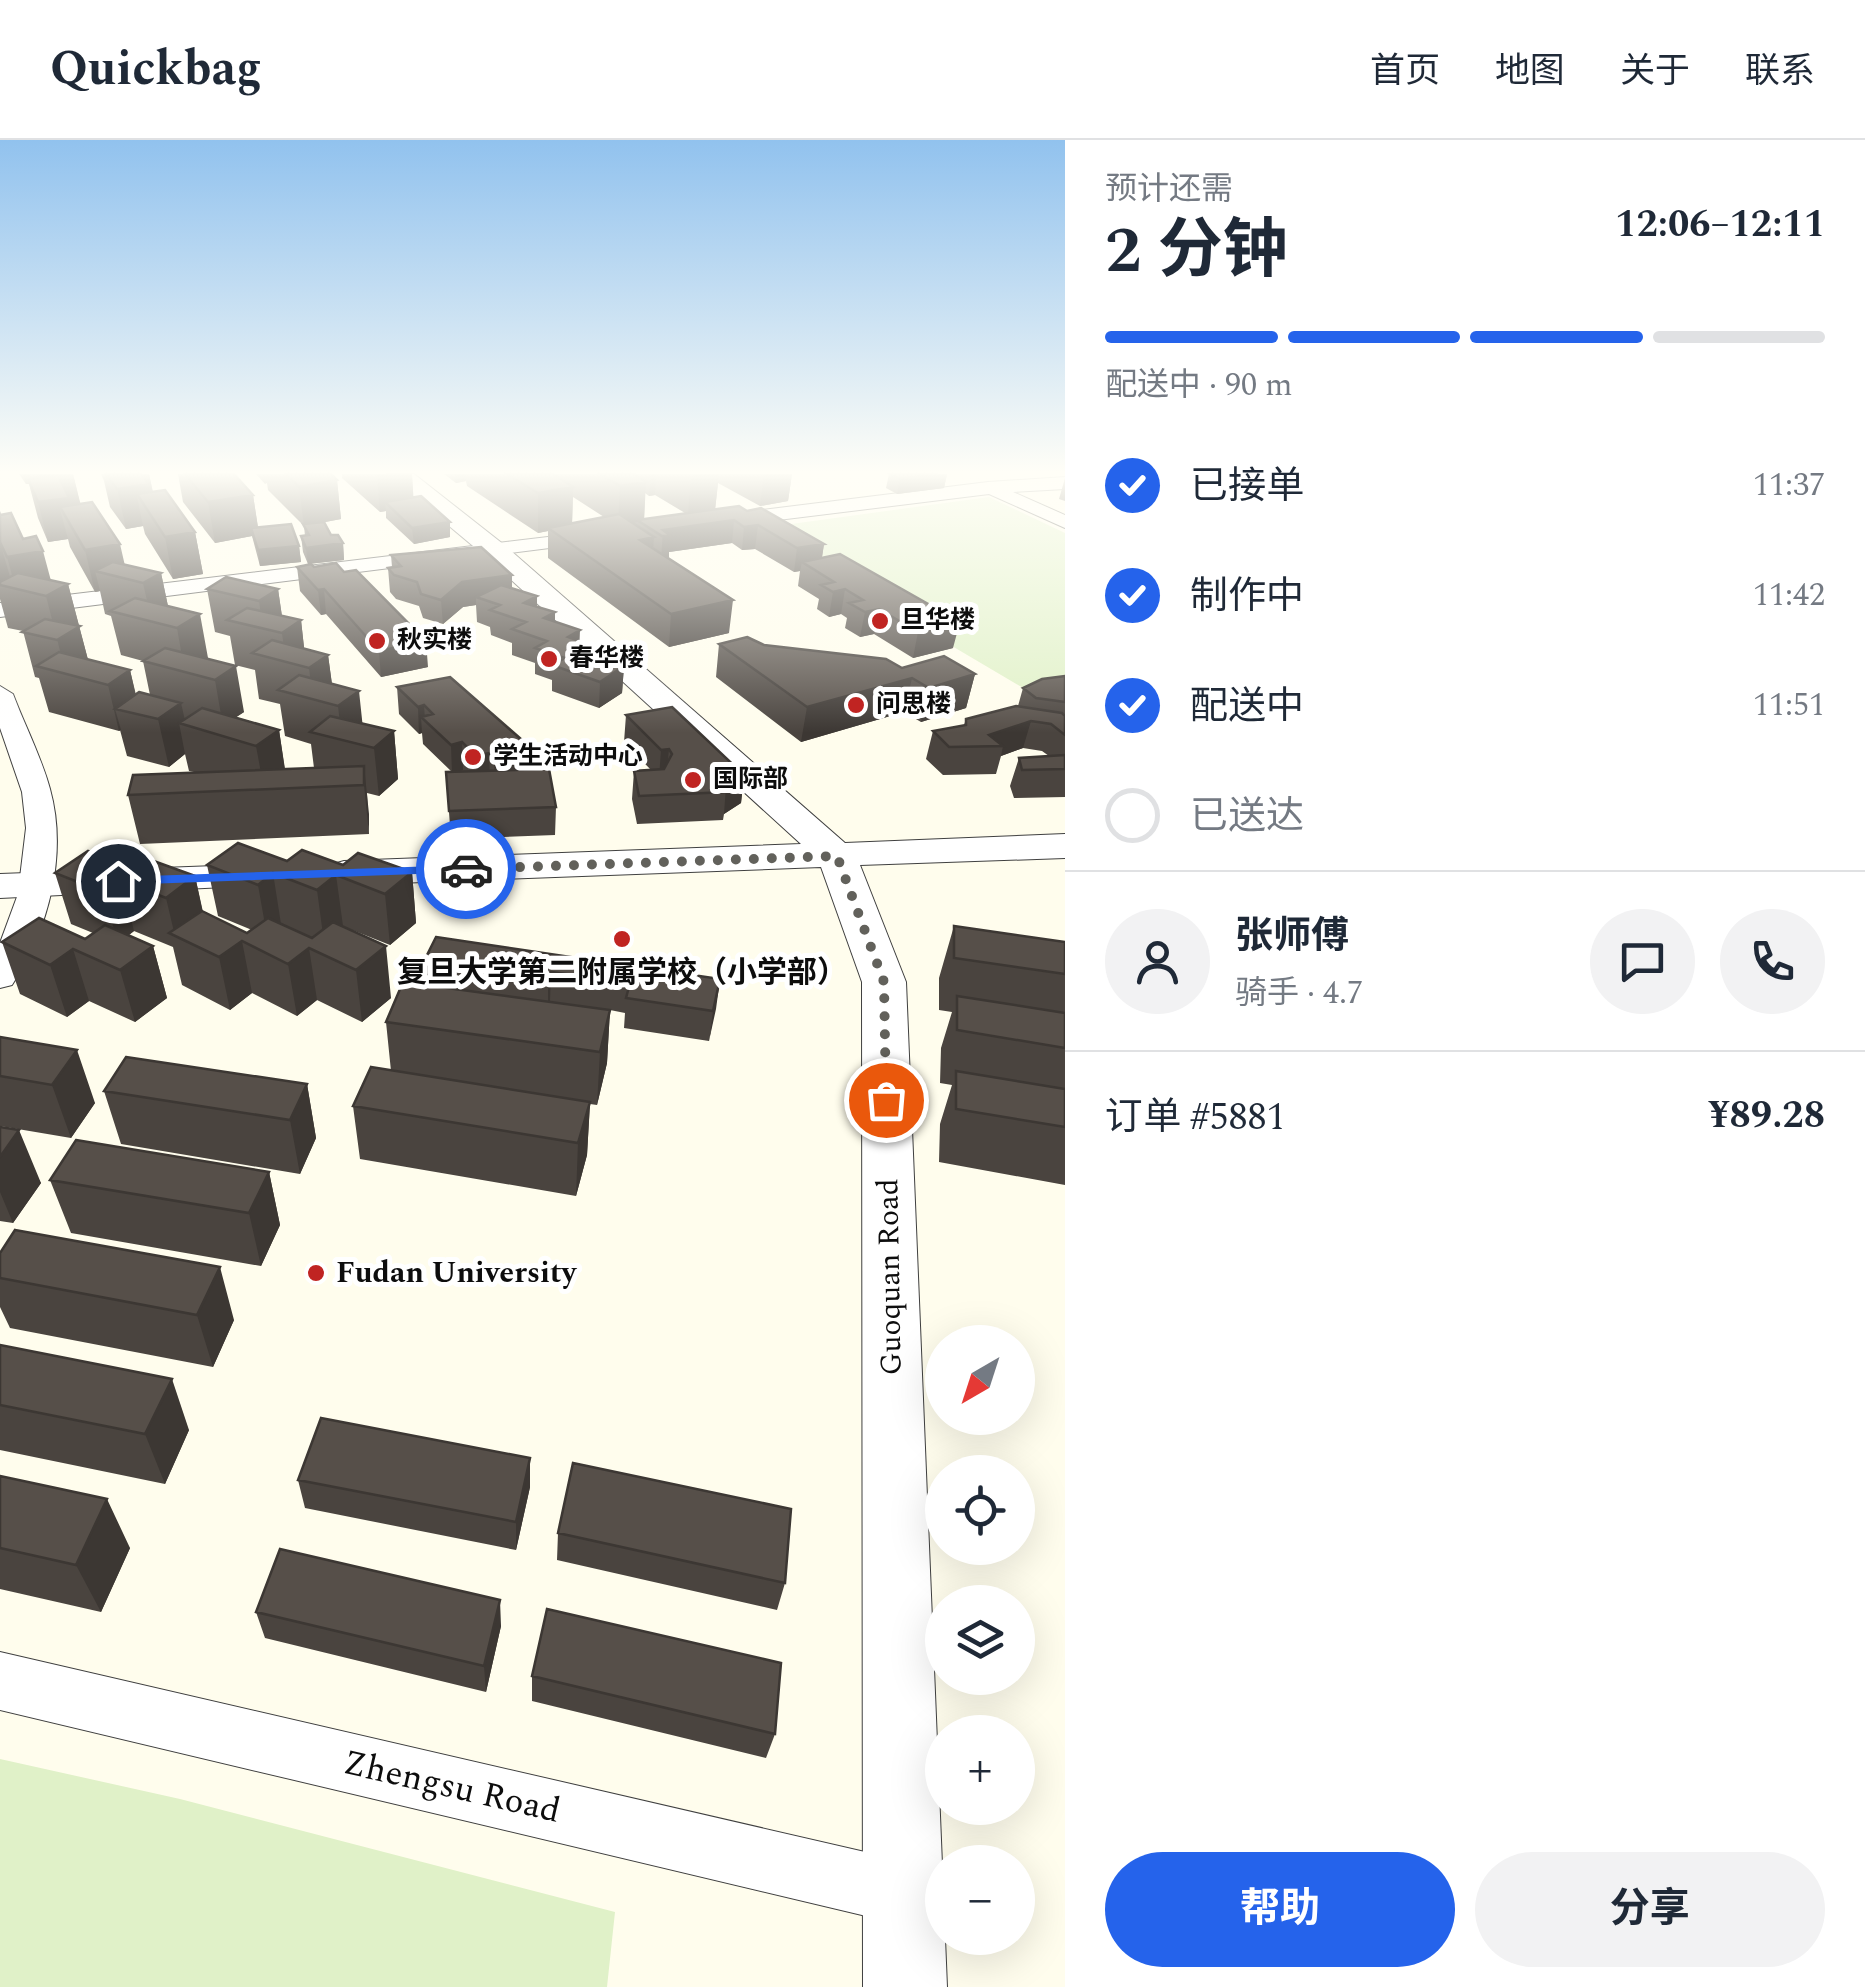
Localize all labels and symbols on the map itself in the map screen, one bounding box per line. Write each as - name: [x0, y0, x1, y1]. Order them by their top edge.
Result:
- place label: 旦华楼: [900, 602, 975, 640]
- marker: 旦华楼: [869, 610, 891, 632]
- place label: 秋实楼: [397, 622, 472, 660]
- marker: 秋实楼: [366, 630, 388, 652]
- place label: 春华楼: [569, 640, 644, 678]
- marker: 春华楼: [538, 648, 560, 670]
- place label: 问思楼: [876, 686, 951, 724]
- marker: 问思楼: [845, 694, 867, 716]
- place label: 学生活动中心: [493, 738, 643, 776]
- marker: 学生活动中心: [462, 746, 484, 768]
- place label: 国际部: [713, 761, 788, 799]
- marker: 国际部: [682, 769, 704, 791]
- courier: [416, 819, 516, 919]
- pin: [76, 839, 161, 924]
- marker: 复旦大学第二附属学校（小学部）: [611, 928, 633, 950]
- place label: 复旦大学第二附属学校（小学部）: [397, 950, 847, 996]
- pin: [844, 1058, 929, 1143]
- street label: Guoquan Road: [865, 1178, 915, 1376]
- place label: Fudan University: [336, 1250, 578, 1296]
- marker: Fudan University: [305, 1262, 327, 1284]
- north arrow: [925, 1325, 1035, 1435]
- street label: Zhengsu Road: [338, 1736, 566, 1838]

